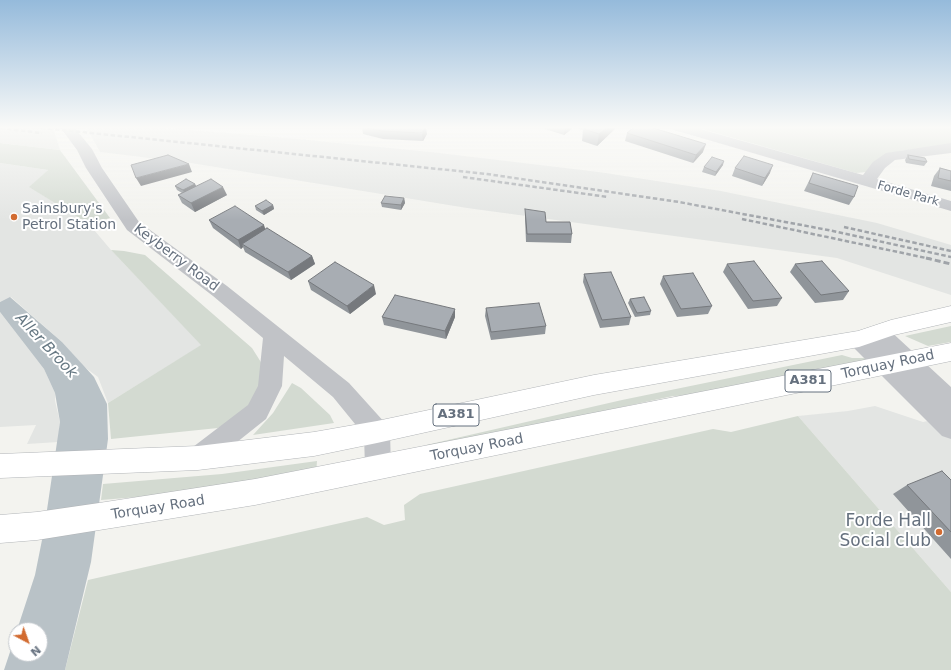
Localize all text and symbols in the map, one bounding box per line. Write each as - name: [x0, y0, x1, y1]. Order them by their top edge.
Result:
- street label: Forde Park: [876, 178, 940, 210]
- place label: Sainsbury's Petrol Station: [22, 201, 116, 234]
- marker: Sainsbury's Petrol Station: [9, 212, 19, 222]
- street label: Keyberry Road: [130, 221, 222, 295]
- water label: Aller Brook: [11, 310, 81, 382]
- street label: Torquay Road: [840, 347, 936, 383]
- road number: A381: [785, 370, 831, 392]
- road number: A381: [433, 404, 479, 426]
- street label: Torquay Road: [429, 431, 525, 465]
- street label: Torquay Road: [110, 492, 206, 524]
- place label: Forde Hall Social club: [840, 512, 931, 552]
- marker: Forde Hall Social club: [934, 527, 944, 537]
- north arrow: [8, 622, 48, 662]
- text: N: [28, 643, 43, 659]

